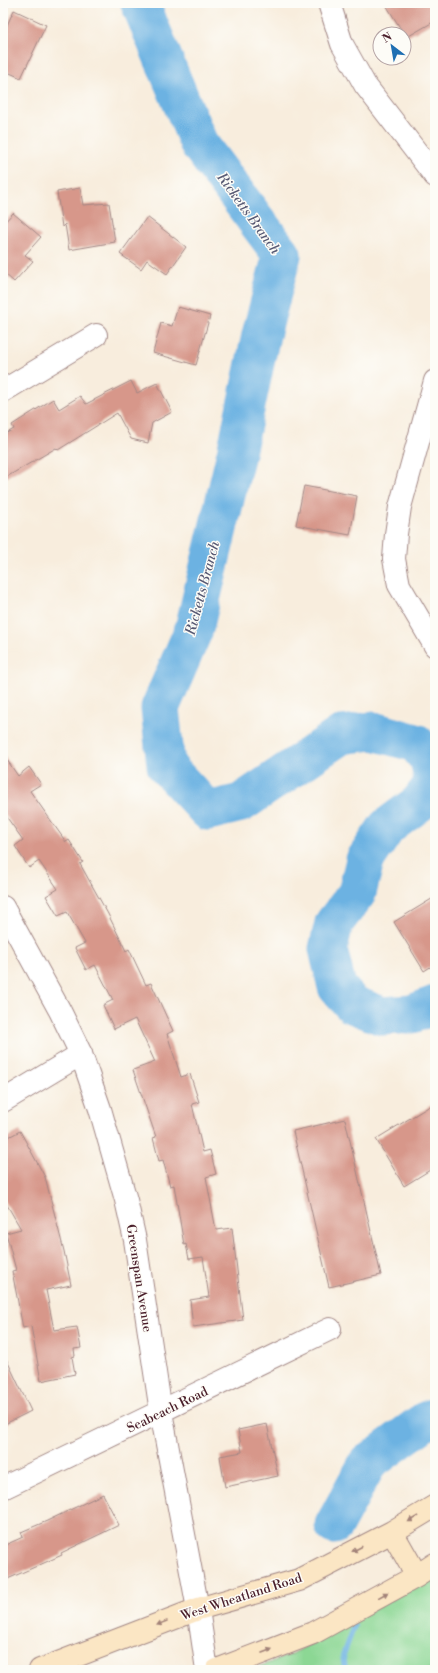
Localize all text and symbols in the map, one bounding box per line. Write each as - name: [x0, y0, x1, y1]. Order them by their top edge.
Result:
- north arrow: [372, 26, 412, 66]
- text: N: [380, 30, 395, 47]
- water label: Ricketts Branch: [212, 168, 284, 258]
- water label: Ricketts Branch: [182, 539, 224, 638]
- street label: Greenspan Avenue: [123, 1223, 156, 1334]
- street label: Seabeach Road: [124, 1383, 211, 1436]
- one-way arrow: [408, 1515, 419, 1522]
- one-way arrow: [352, 1546, 363, 1553]
- street label: West Wheatland Road: [178, 1570, 304, 1624]
- one-way arrow: [378, 1591, 389, 1598]
- one-way arrow: [156, 1620, 167, 1626]
- one-way arrow: [261, 1648, 273, 1654]

